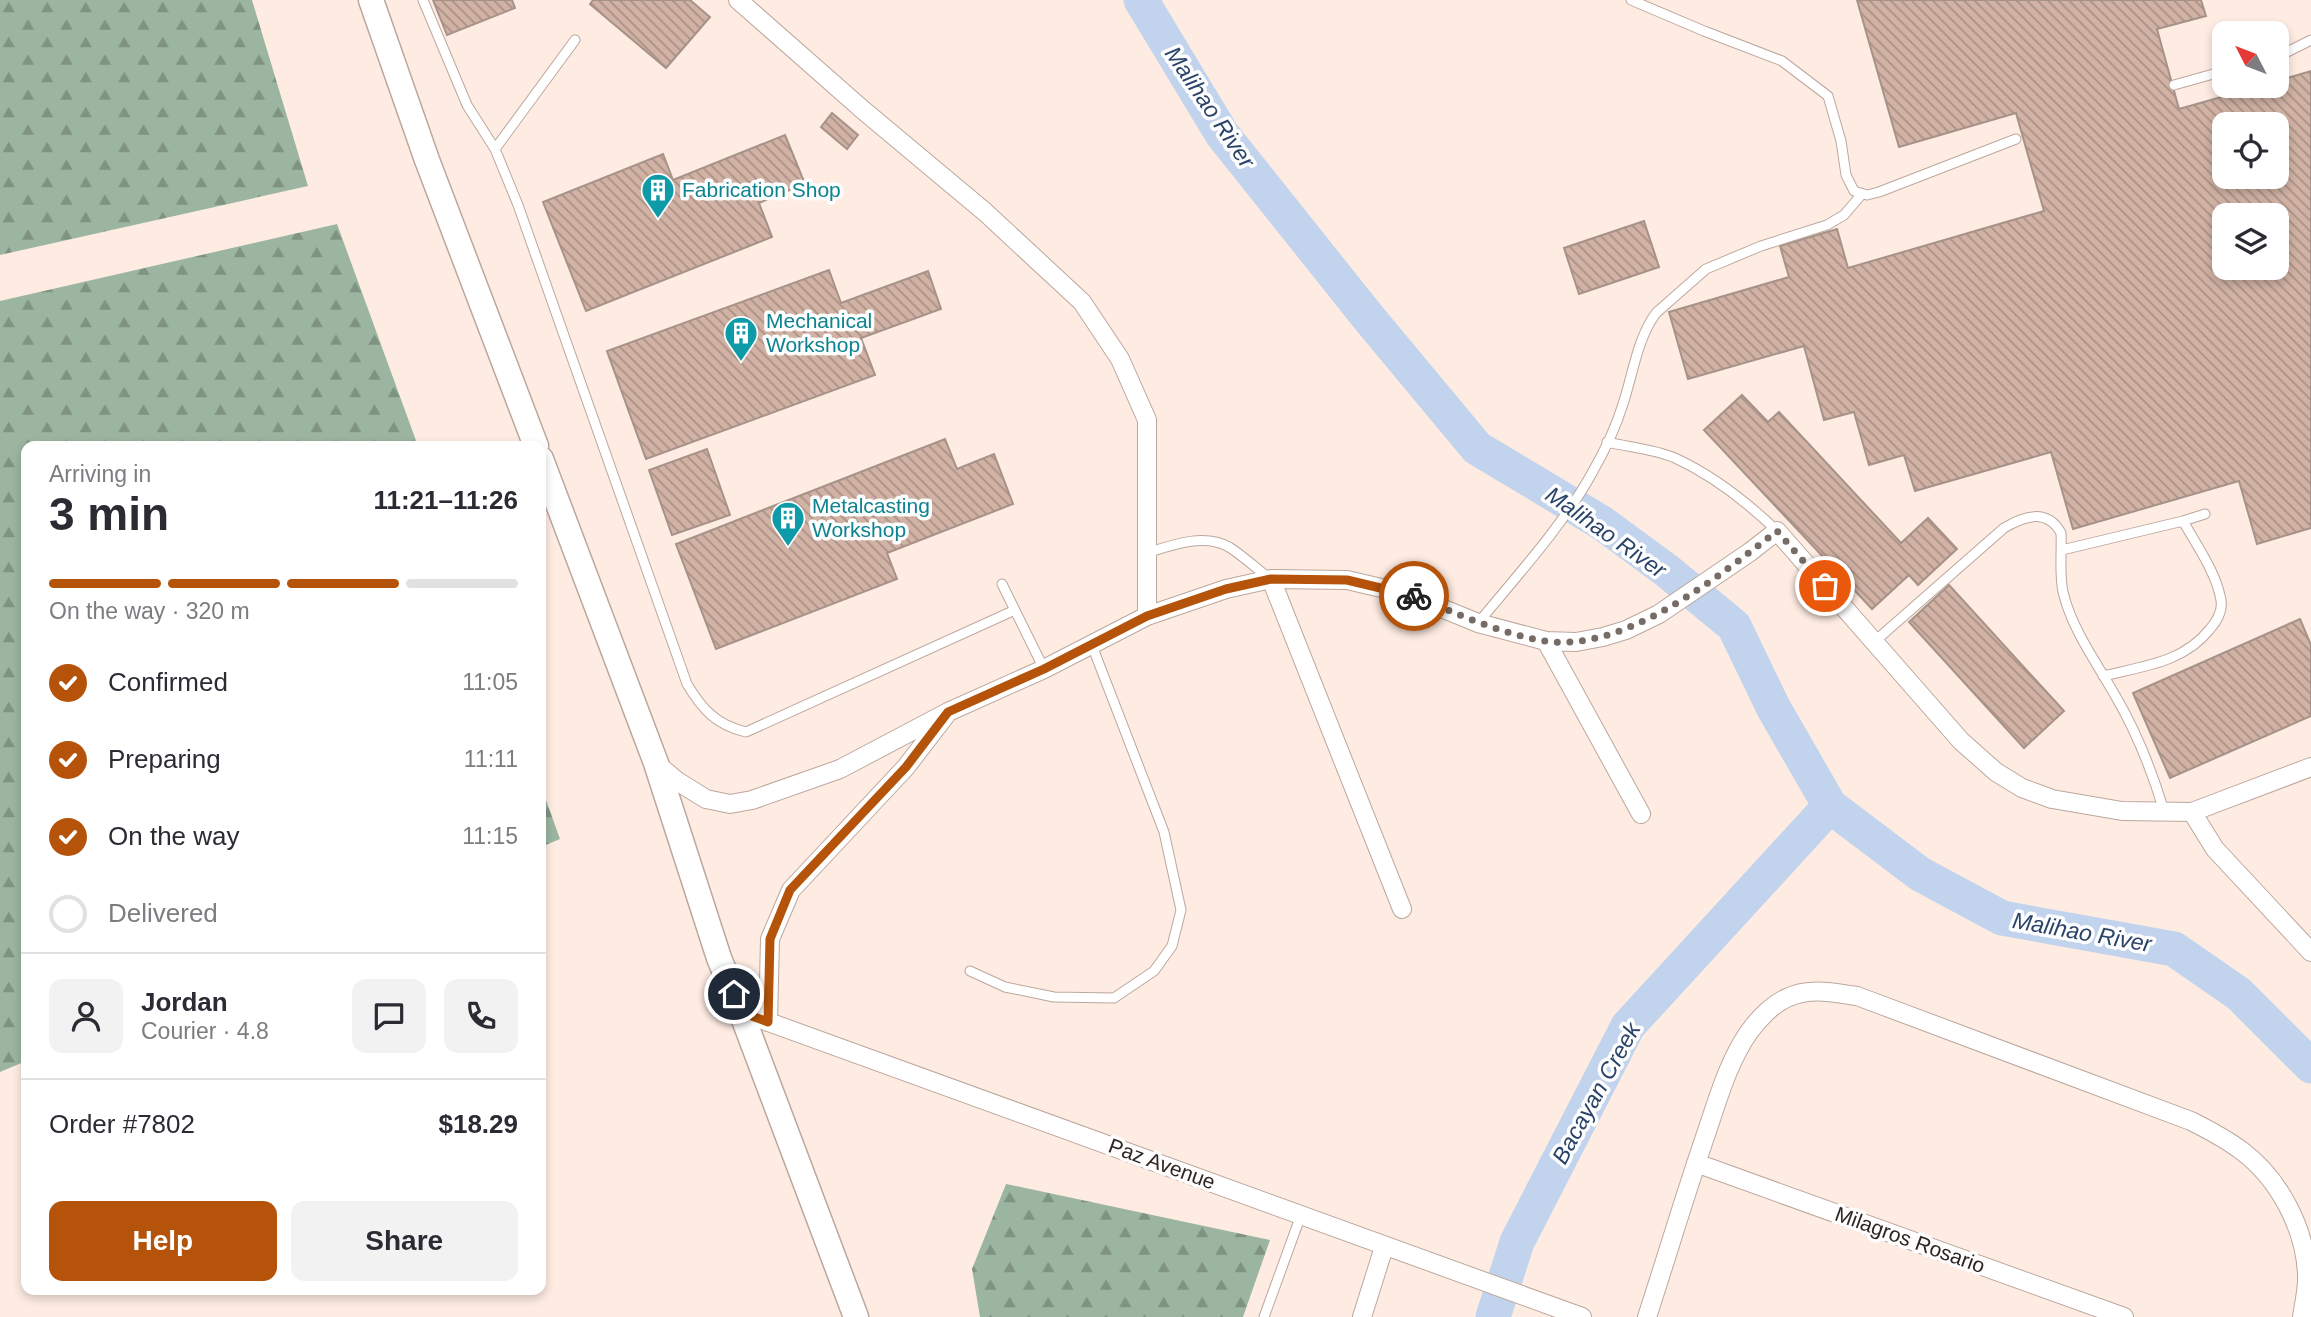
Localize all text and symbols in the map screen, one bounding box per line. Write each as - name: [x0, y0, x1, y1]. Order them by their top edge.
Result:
- north arrow: [2212, 21, 2289, 98]
- map controls: [2212, 21, 2289, 280]
- water label: Malihao River: [1160, 41, 1261, 174]
- button: locate: [2212, 112, 2289, 189]
- building icon: Fabrication Shop: [639, 171, 677, 220]
- place label: Fabrication Shop: [682, 178, 841, 201]
- button: layers: [2212, 203, 2289, 280]
- place label: Mechanical Workshop: [766, 309, 872, 356]
- building icon: Mechanical Workshop: [722, 314, 760, 363]
- text: Arriving in: [49, 461, 151, 487]
- water label: Malihao River: [1541, 481, 1672, 584]
- text: 11:21–11:26: [373, 485, 518, 515]
- text: 3 min: [49, 488, 169, 540]
- place label: Metalcasting Workshop: [812, 494, 930, 541]
- building icon: Metalcasting Workshop: [769, 499, 807, 548]
- pin: [1795, 556, 1855, 616]
- courier: [1379, 561, 1449, 631]
- icon: bag: [1806, 567, 1844, 605]
- icon: bike: [1395, 577, 1433, 615]
- text: On the way · 320 m: [49, 598, 250, 624]
- icon: check: [49, 664, 87, 702]
- text: Confirmed: [108, 667, 228, 697]
- text: 11:05: [462, 669, 518, 695]
- icon: check: [49, 741, 87, 779]
- text: Preparing: [108, 744, 221, 774]
- text: 11:11: [464, 746, 518, 772]
- icon: check: [49, 818, 87, 856]
- text: On the way: [108, 821, 240, 851]
- text: 11:15: [462, 823, 518, 849]
- text: Delivered: [108, 898, 218, 928]
- water label: Malihao River: [2011, 907, 2155, 957]
- pin: [704, 964, 764, 1024]
- icon: home: [715, 975, 753, 1013]
- button: person: [49, 979, 123, 1053]
- button: chat: [352, 979, 426, 1053]
- button: phone: [444, 979, 518, 1053]
- text: Jordan: [141, 987, 228, 1017]
- water label: Bacayan Creek: [1547, 1017, 1646, 1168]
- text: Courier · 4.8: [141, 1018, 269, 1044]
- text: Order #7802: [49, 1109, 195, 1139]
- text: $18.29: [438, 1109, 518, 1139]
- street label: Paz Avenue: [1106, 1134, 1219, 1193]
- button: Help: [49, 1201, 277, 1281]
- button: Share: [291, 1201, 518, 1281]
- street label: Milagros Rosario: [1832, 1202, 1988, 1277]

